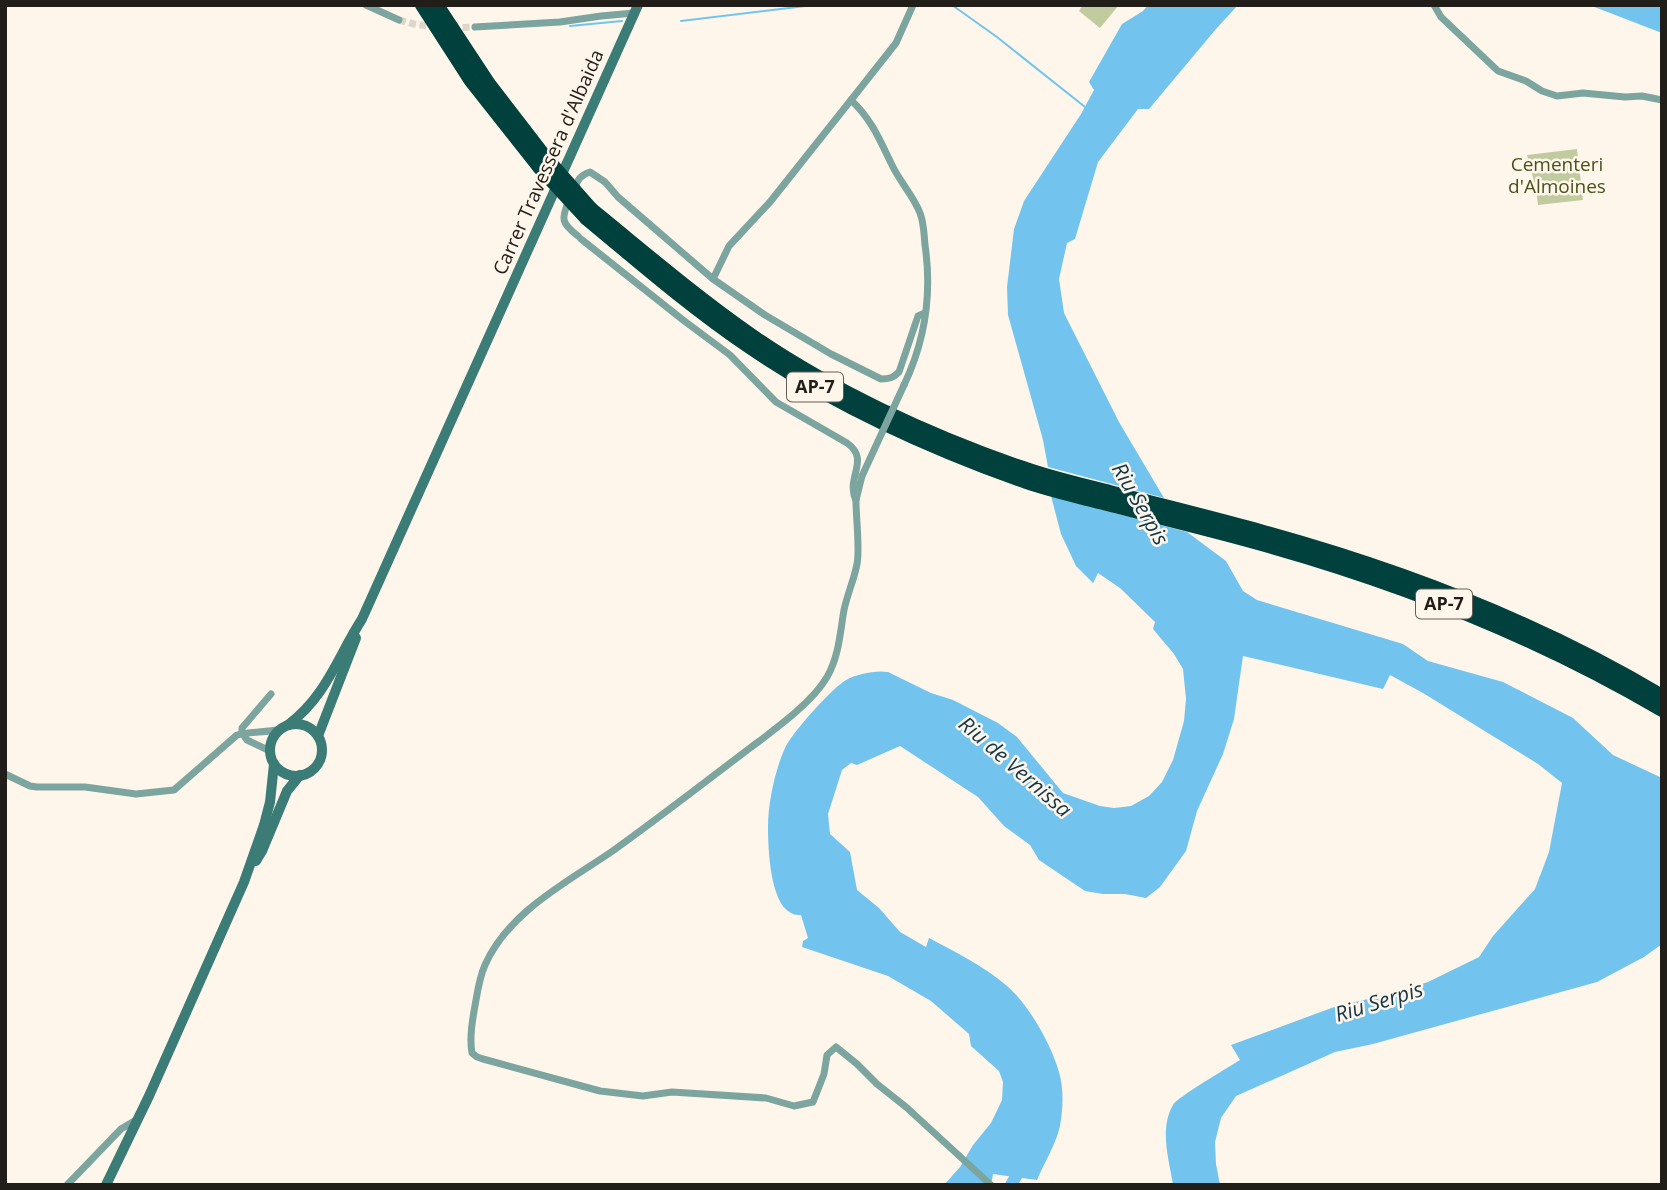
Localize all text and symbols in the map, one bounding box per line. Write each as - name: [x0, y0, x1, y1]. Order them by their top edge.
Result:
- street label: Carrer Travessera d'Albaida: [486, 45, 610, 279]
- park label: Cementeri d'Almoines: [1508, 151, 1606, 199]
- road number: AP-7: [787, 372, 843, 402]
- water label: Riu Serpis: [1106, 457, 1176, 550]
- road number: AP-7: [1416, 590, 1472, 618]
- water label: Riu de Vernissa: [953, 710, 1078, 823]
- water label: Riu Serpis: [1331, 974, 1426, 1028]

